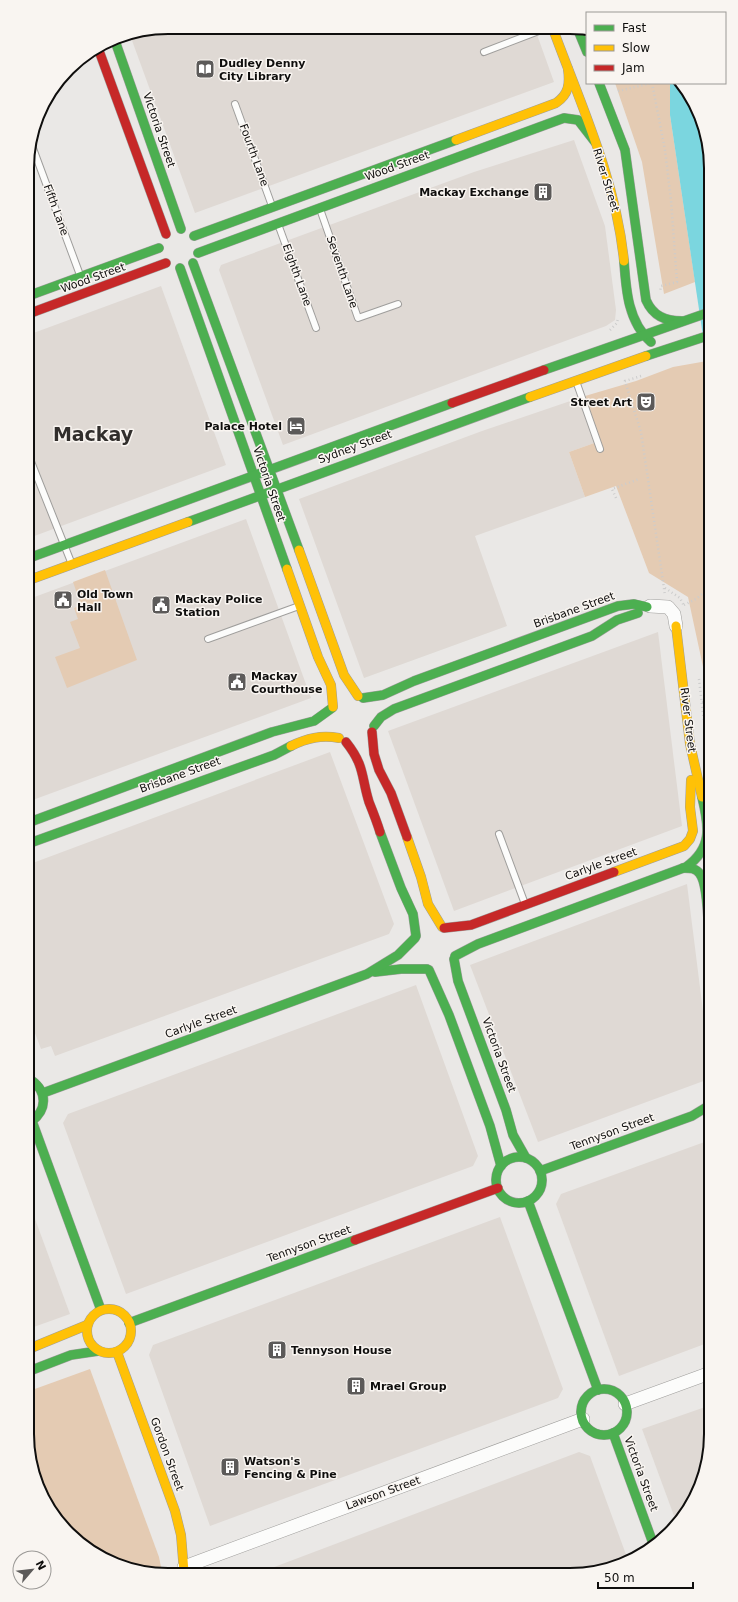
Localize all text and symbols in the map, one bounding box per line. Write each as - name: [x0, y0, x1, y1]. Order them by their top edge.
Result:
- legend: [586, 12, 726, 84]
- text: Fast: [622, 21, 646, 35]
- text: Slow: [622, 41, 650, 55]
- place label: Dudley Denny City Library: [219, 57, 306, 83]
- library icon: Dudley Denny City Library: [194, 58, 216, 80]
- text: Jam: [621, 61, 645, 75]
- street label: Victoria Street: [140, 91, 178, 170]
- street label: Fourth Lane: [237, 122, 271, 188]
- street label: River Street: [590, 147, 622, 214]
- street label: Wood Street: [363, 148, 432, 184]
- building icon: Mackay Exchange: [532, 181, 554, 203]
- street label: Fifth Lane: [41, 183, 71, 238]
- place label: Mackay Exchange: [419, 186, 529, 199]
- street label: Seventh Lane: [324, 234, 360, 310]
- street label: Eighth Lane: [280, 242, 314, 308]
- street label: Wood Street: [59, 260, 128, 296]
- theatre icon: Street Art: [635, 391, 657, 413]
- place label: Street Art: [570, 396, 632, 409]
- hotel icon: Palace Hotel: [285, 415, 307, 437]
- place label: Palace Hotel: [205, 420, 282, 433]
- district label: Mackay: [53, 423, 134, 445]
- street label: Sydney Street: [316, 427, 394, 466]
- street label: Victoria Street: [250, 445, 288, 524]
- place label: Old Town Hall: [77, 588, 133, 614]
- public building icon: Old Town Hall: [52, 589, 74, 611]
- street label: Brisbane Street: [532, 589, 617, 631]
- place label: Mackay Police Station: [175, 593, 262, 619]
- public building icon: Mackay Police Station: [150, 594, 172, 616]
- place label: Mackay Courthouse: [251, 670, 322, 696]
- public building icon: Mackay Courthouse: [226, 671, 248, 693]
- street label: River Street: [678, 687, 699, 754]
- street label: Brisbane Street: [138, 754, 223, 796]
- street label: Carlyle Street: [563, 845, 639, 883]
- street label: Carlyle Street: [163, 1003, 239, 1041]
- street label: Victoria Street: [479, 1016, 519, 1095]
- street label: Tennyson Street: [567, 1111, 656, 1154]
- street label: Tennyson Street: [264, 1223, 353, 1266]
- building icon: Tennyson House: [266, 1339, 288, 1361]
- place label: Tennyson House: [291, 1344, 392, 1357]
- building icon: Mrael Group: [345, 1375, 367, 1397]
- place label: Mrael Group: [370, 1380, 447, 1393]
- street label: Gordon Street: [148, 1416, 187, 1493]
- street label: Victoria Street: [621, 1435, 661, 1514]
- place label: Watson's Fencing & Pine: [244, 1455, 337, 1481]
- building icon: Watson's Fencing & Pine: [219, 1456, 241, 1478]
- street label: Lawson Street: [344, 1473, 423, 1512]
- north arrow: [12, 1550, 52, 1590]
- text: N: [32, 1558, 48, 1573]
- scale bar: [598, 1564, 693, 1590]
- text: 50 m: [604, 1571, 635, 1585]

